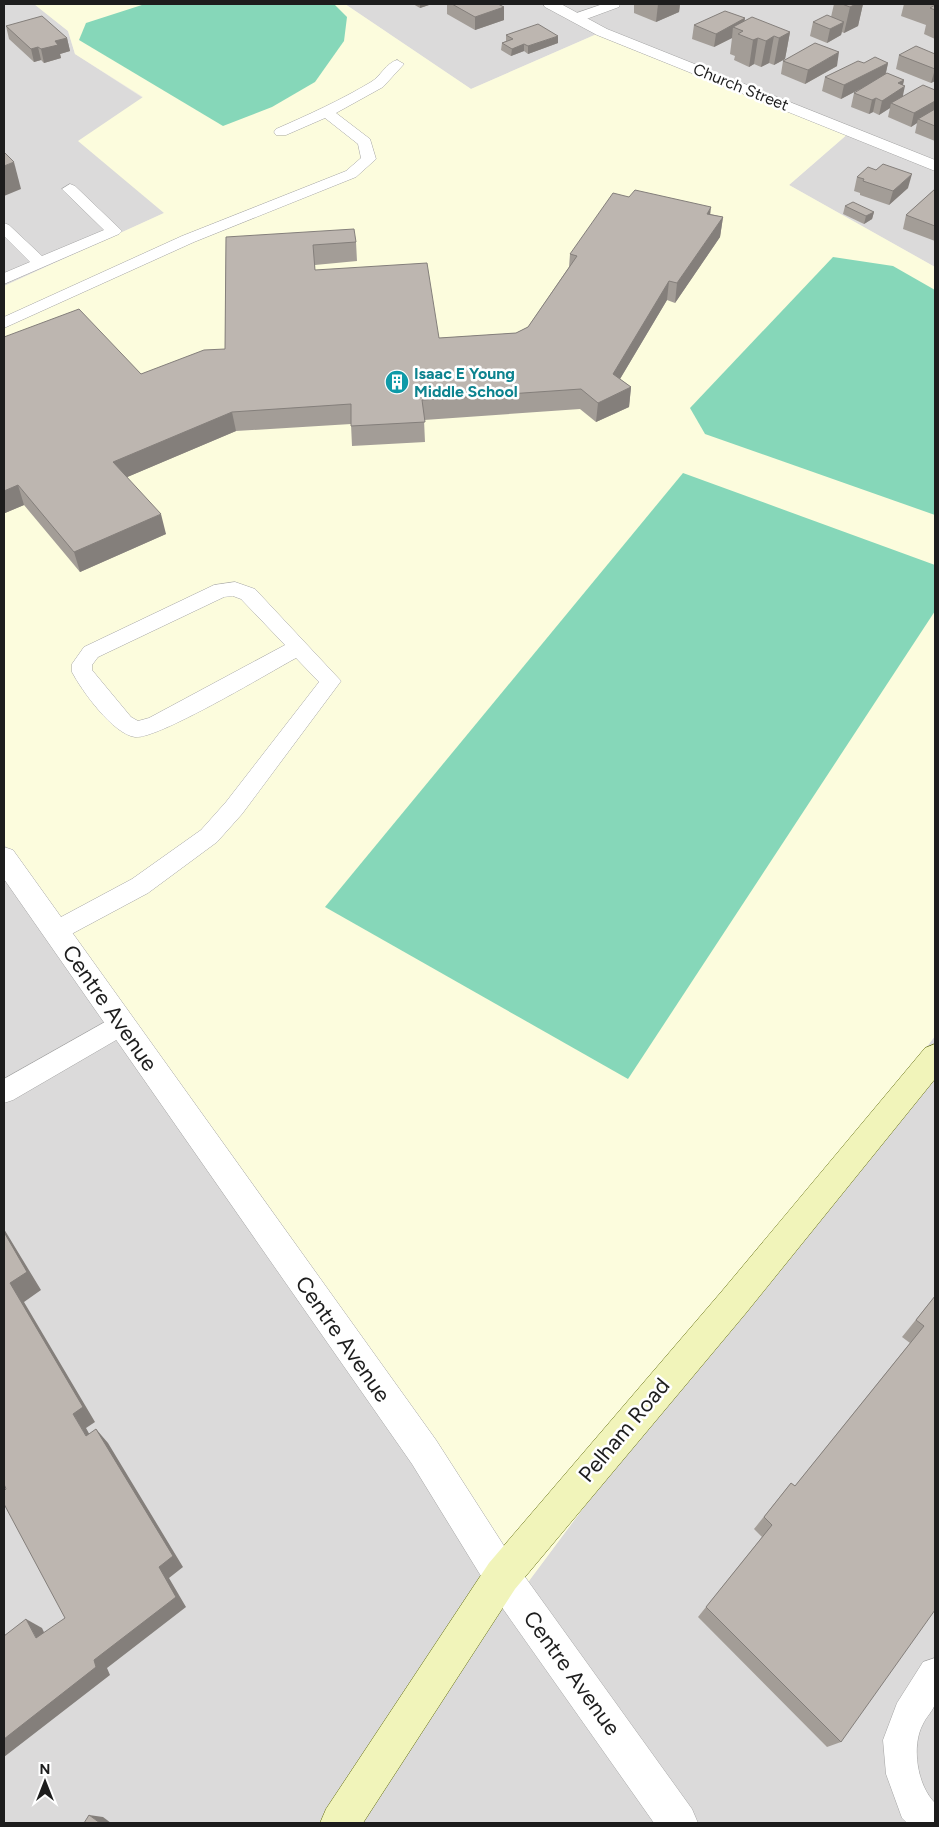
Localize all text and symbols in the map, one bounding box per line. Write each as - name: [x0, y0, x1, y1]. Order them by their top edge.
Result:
- street label: Church Street: [691, 59, 791, 115]
- place label: Isaac E Young Middle School: [414, 364, 518, 401]
- building icon: Isaac E Young Middle School: [384, 369, 410, 395]
- street label: Centre Avenue: [57, 940, 163, 1076]
- street label: Centre Avenue: [290, 1271, 396, 1407]
- street label: Pelham Road: [573, 1372, 675, 1488]
- street label: Centre Avenue: [518, 1605, 626, 1741]
- north arrow: [20, 1757, 70, 1807]
- text: N: [40, 1761, 50, 1778]

